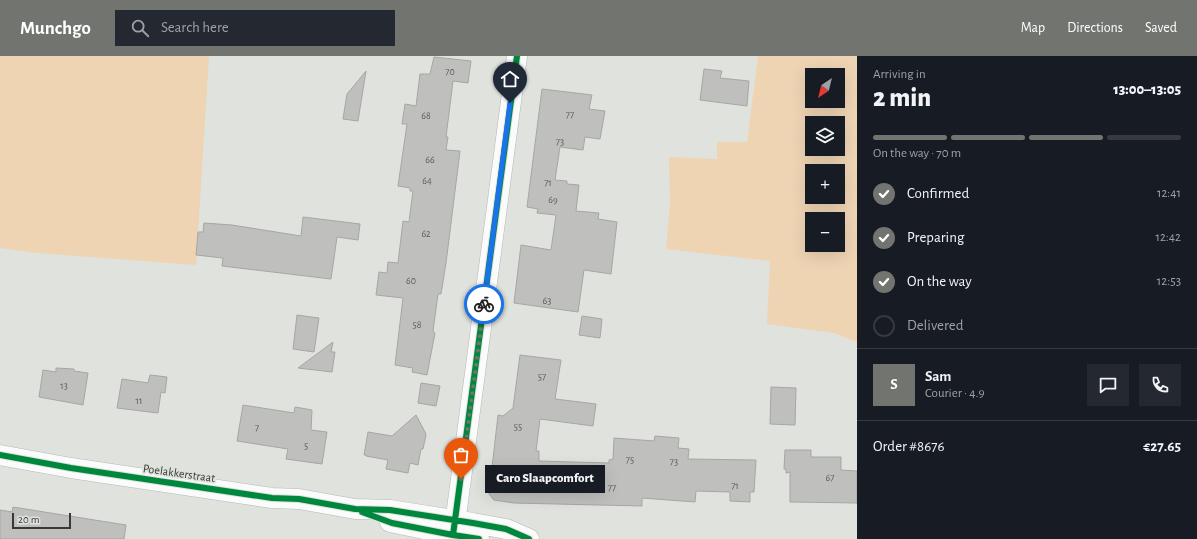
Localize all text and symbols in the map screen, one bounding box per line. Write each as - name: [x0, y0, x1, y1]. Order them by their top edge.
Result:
- search box: [115, 10, 395, 46]
- icon: search: [129, 17, 151, 39]
- text: Munchgo: [20, 19, 91, 38]
- text: Search here: [161, 20, 229, 35]
- text: Map: [1021, 21, 1045, 35]
- text: Directions: [1067, 21, 1123, 35]
- text: Saved: [1145, 21, 1177, 35]
- pin: [493, 62, 527, 103]
- house number: 70: [445, 67, 455, 77]
- icon: home: [499, 68, 521, 90]
- north arrow: [805, 68, 845, 108]
- map controls: [805, 68, 845, 252]
- text: Arriving in: [873, 68, 926, 81]
- text: 13:00–13:05: [1113, 82, 1181, 97]
- text: 2 min: [873, 85, 931, 111]
- house number: 77: [566, 110, 574, 120]
- house number: 68: [421, 111, 431, 121]
- button: layers: [805, 116, 845, 156]
- house number: 73: [556, 137, 564, 147]
- text: On the way · 70 m: [873, 147, 961, 160]
- house number: 66: [425, 155, 435, 165]
- button: +: [805, 164, 845, 204]
- house number: 64: [422, 176, 432, 186]
- house number: 71: [544, 178, 552, 188]
- icon: check: [873, 183, 895, 205]
- text: Confirmed: [907, 186, 969, 201]
- text: 12:41: [1157, 187, 1181, 200]
- house number: 69: [548, 195, 558, 205]
- button: −: [805, 212, 845, 252]
- icon: check: [873, 227, 895, 249]
- house number: 62: [421, 229, 431, 239]
- text: Preparing: [907, 230, 964, 245]
- text: 12:42: [1155, 231, 1181, 244]
- icon: check: [873, 271, 895, 293]
- text: On the way: [907, 274, 972, 289]
- text: 12:53: [1157, 275, 1181, 288]
- house number: 60: [406, 276, 416, 286]
- courier: [464, 284, 504, 324]
- icon: bike: [473, 293, 495, 315]
- house number: 63: [543, 296, 551, 306]
- text: Delivered: [907, 318, 964, 333]
- house number: 58: [413, 320, 422, 330]
- button: chat: [1087, 364, 1129, 406]
- button: phone: [1139, 364, 1181, 406]
- text: Sam: [925, 369, 951, 384]
- house number: 57: [538, 372, 546, 382]
- text: S: [890, 377, 898, 392]
- house number: 13: [60, 381, 68, 391]
- text: Courier · 4.9: [925, 387, 985, 400]
- house number: 11: [136, 396, 142, 406]
- house number: 55: [514, 422, 522, 432]
- house number: 7: [255, 423, 259, 433]
- pin: [444, 438, 478, 479]
- text: Order #8676: [873, 439, 945, 454]
- text: €27.65: [1143, 439, 1181, 454]
- house number: 5: [304, 441, 308, 451]
- icon: bag: [450, 444, 472, 466]
- house number: 75: [626, 455, 634, 465]
- house number: 73: [670, 457, 678, 467]
- street label: Poelakkerstraat: [142, 462, 216, 484]
- callout: Caro Slaapcomfort: [485, 465, 605, 493]
- text: Caro Slaapcomfort: [496, 472, 594, 485]
- house number: 67: [826, 473, 834, 483]
- house number: 71: [731, 481, 739, 491]
- house number: 77: [608, 483, 616, 493]
- scale bar: [12, 511, 71, 530]
- text: 20 m: [18, 514, 39, 525]

